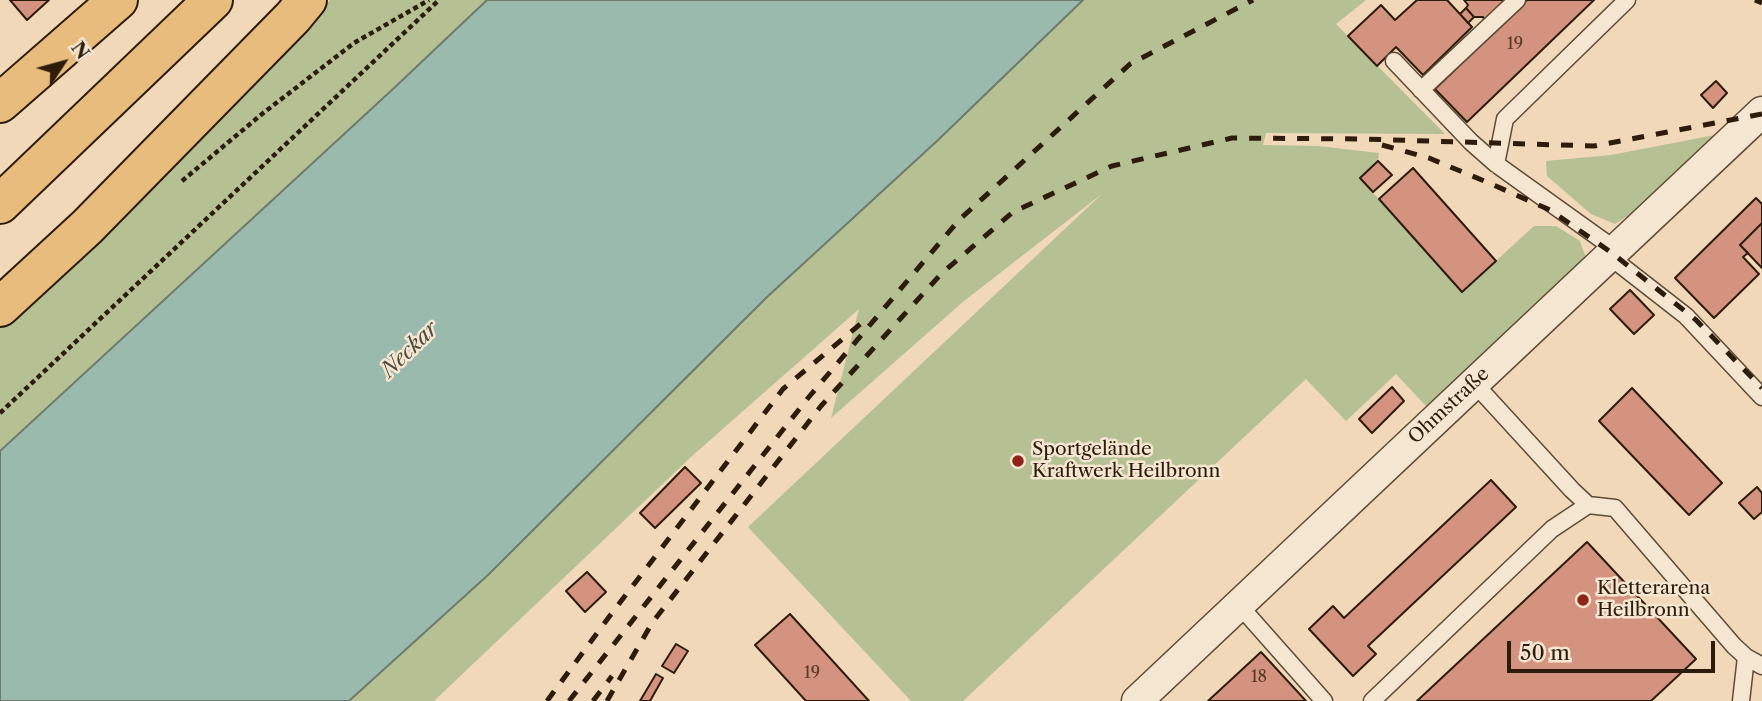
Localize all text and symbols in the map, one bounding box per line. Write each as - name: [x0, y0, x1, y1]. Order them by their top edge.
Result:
- north arrow: [28, 28, 98, 98]
- house number: 19: [1507, 34, 1523, 54]
- text: N: [66, 37, 95, 64]
- water label: Neckar: [376, 317, 444, 383]
- street label: Ohmstraße: [1404, 363, 1494, 449]
- place label: Sportgelände Kraftwerk Heilbronn: [1032, 439, 1220, 483]
- marker: Sportgelände Kraftwerk Heilbronn: [1010, 453, 1026, 469]
- place label: Kletterarena Heilbronn: [1597, 578, 1710, 622]
- marker: Kletterarena Heilbronn: [1575, 592, 1591, 608]
- scale bar: [1510, 628, 1718, 672]
- text: 50 m: [1520, 640, 1570, 665]
- house number: 19: [804, 663, 820, 683]
- house number: 18: [1251, 667, 1267, 687]

